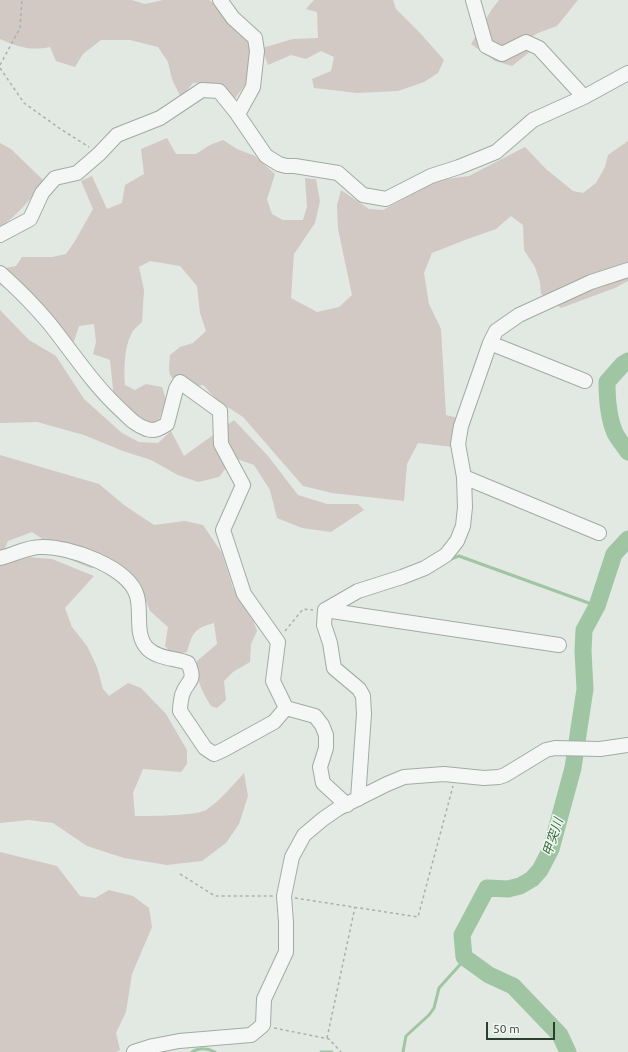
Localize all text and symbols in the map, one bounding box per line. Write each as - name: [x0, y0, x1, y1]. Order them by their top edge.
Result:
- water label: 甲突川: [540, 816, 566, 858]
- scale bar: [488, 1014, 557, 1040]
- text: 50 m: [493, 1022, 520, 1035]

